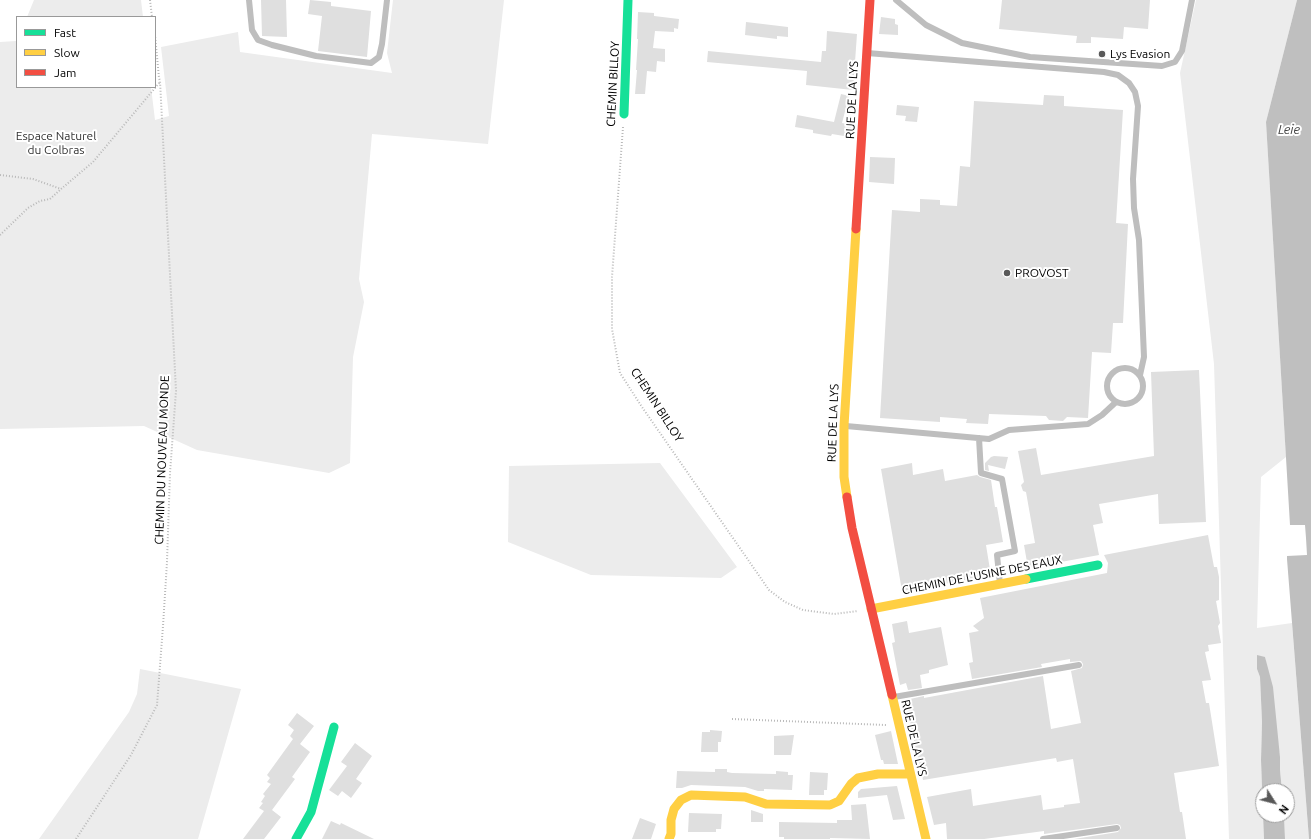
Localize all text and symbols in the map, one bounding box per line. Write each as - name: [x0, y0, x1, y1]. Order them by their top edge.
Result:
- legend: [16, 16, 156, 88]
- text: Fast: [54, 26, 76, 39]
- street label: CHEMIN BILLOY: [604, 41, 622, 127]
- text: Slow: [54, 46, 80, 59]
- place label: Lys Evasion: [1110, 47, 1170, 61]
- marker: Lys Evasion: [1097, 49, 1107, 59]
- street label: RUE DE LA LYS: [843, 61, 861, 139]
- text: Jam: [54, 66, 76, 79]
- water label: Leie: [1278, 122, 1300, 138]
- park label: Espace Naturel du Colbras: [16, 129, 96, 157]
- place label: PROVOST: [1015, 266, 1069, 280]
- marker: PROVOST: [1002, 268, 1012, 278]
- street label: CHEMIN BILLOY: [628, 365, 686, 445]
- street label: CHEMIN DU NOUVEAU MONDE: [152, 375, 172, 545]
- street label: RUE DE LA LYS: [824, 384, 842, 462]
- street label: CHEMIN DE L'USINE DES EAUX: [901, 552, 1063, 598]
- street label: RUE DE LA LYS: [898, 698, 930, 778]
- north arrow: [1255, 783, 1295, 823]
- text: N: [1277, 803, 1291, 816]

